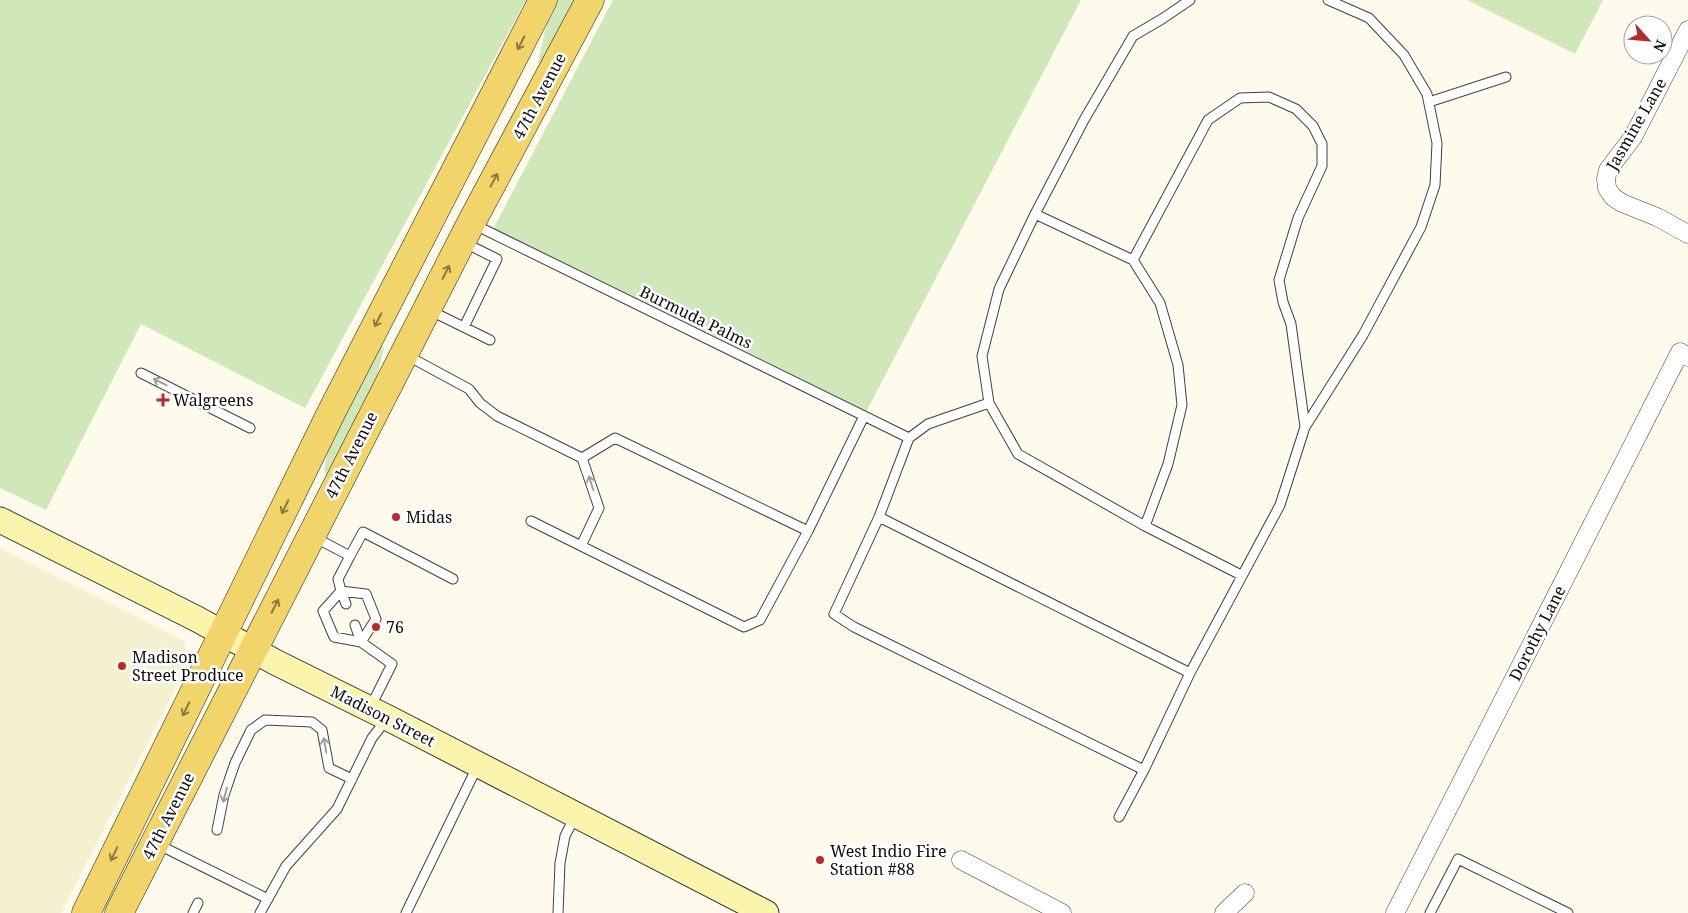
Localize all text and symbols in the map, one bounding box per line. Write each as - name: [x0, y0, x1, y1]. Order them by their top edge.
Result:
- north arrow: [1623, 15, 1673, 65]
- one-way arrow: [516, 35, 526, 50]
- text: N: [1649, 37, 1671, 55]
- street label: 47th Avenue: [507, 49, 571, 143]
- street label: Jasmine Lane: [1600, 74, 1671, 175]
- one-way arrow: [490, 173, 499, 188]
- one-way arrow: [441, 264, 451, 279]
- street label: Burmuda Palms: [636, 280, 756, 354]
- one-way arrow: [373, 312, 382, 327]
- one-way arrow: [153, 377, 168, 386]
- place label: Walgreens: [173, 389, 253, 411]
- marker: Walgreens: [157, 394, 169, 406]
- street label: 47th Avenue: [320, 408, 382, 502]
- one-way arrow: [585, 475, 595, 491]
- one-way arrow: [280, 499, 290, 514]
- place label: Midas: [406, 506, 452, 528]
- marker: Midas: [390, 511, 402, 523]
- street label: Dorothy Lane: [1504, 582, 1570, 684]
- one-way arrow: [270, 599, 280, 614]
- place label: 76: [386, 616, 404, 638]
- marker: 76: [370, 621, 382, 633]
- place label: Madison Street Produce: [132, 646, 244, 686]
- marker: Madison Street Produce: [116, 660, 128, 672]
- street label: Madison Street: [327, 680, 439, 752]
- one-way arrow: [181, 701, 191, 716]
- one-way arrow: [319, 737, 329, 753]
- street label: 47th Avenue: [137, 769, 199, 863]
- one-way arrow: [220, 787, 229, 803]
- place label: West Indio Fire Station #88: [830, 840, 947, 880]
- one-way arrow: [109, 847, 119, 862]
- marker: West Indio Fire Station #88: [814, 854, 826, 866]

